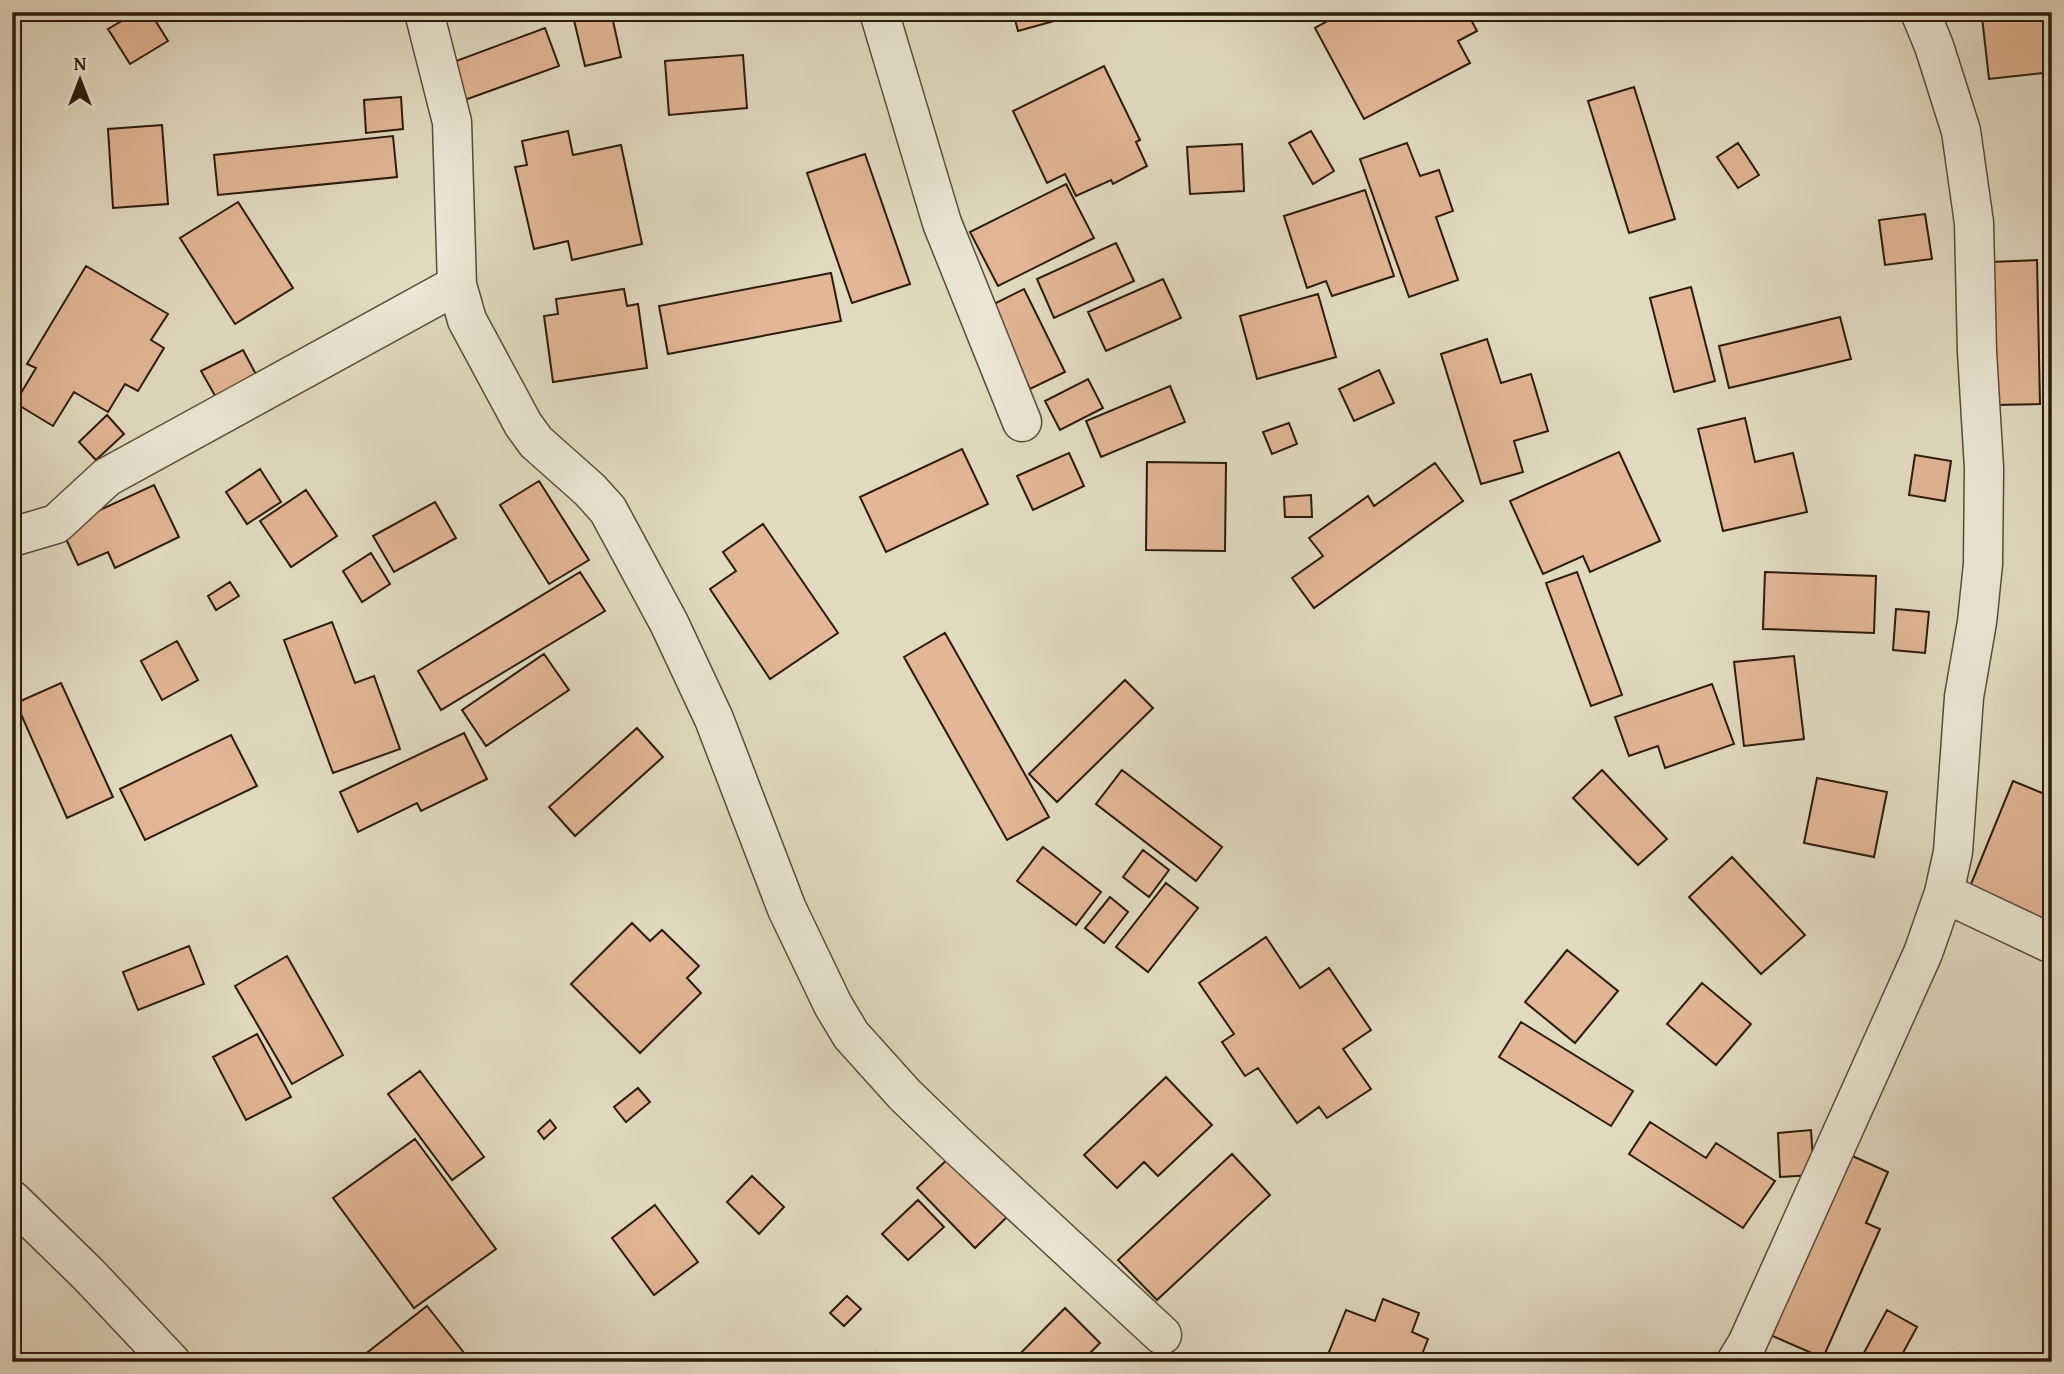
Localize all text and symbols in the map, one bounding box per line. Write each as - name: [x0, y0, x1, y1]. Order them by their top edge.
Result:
- north arrow: [46, 46, 116, 116]
- text: N: [74, 49, 87, 77]

